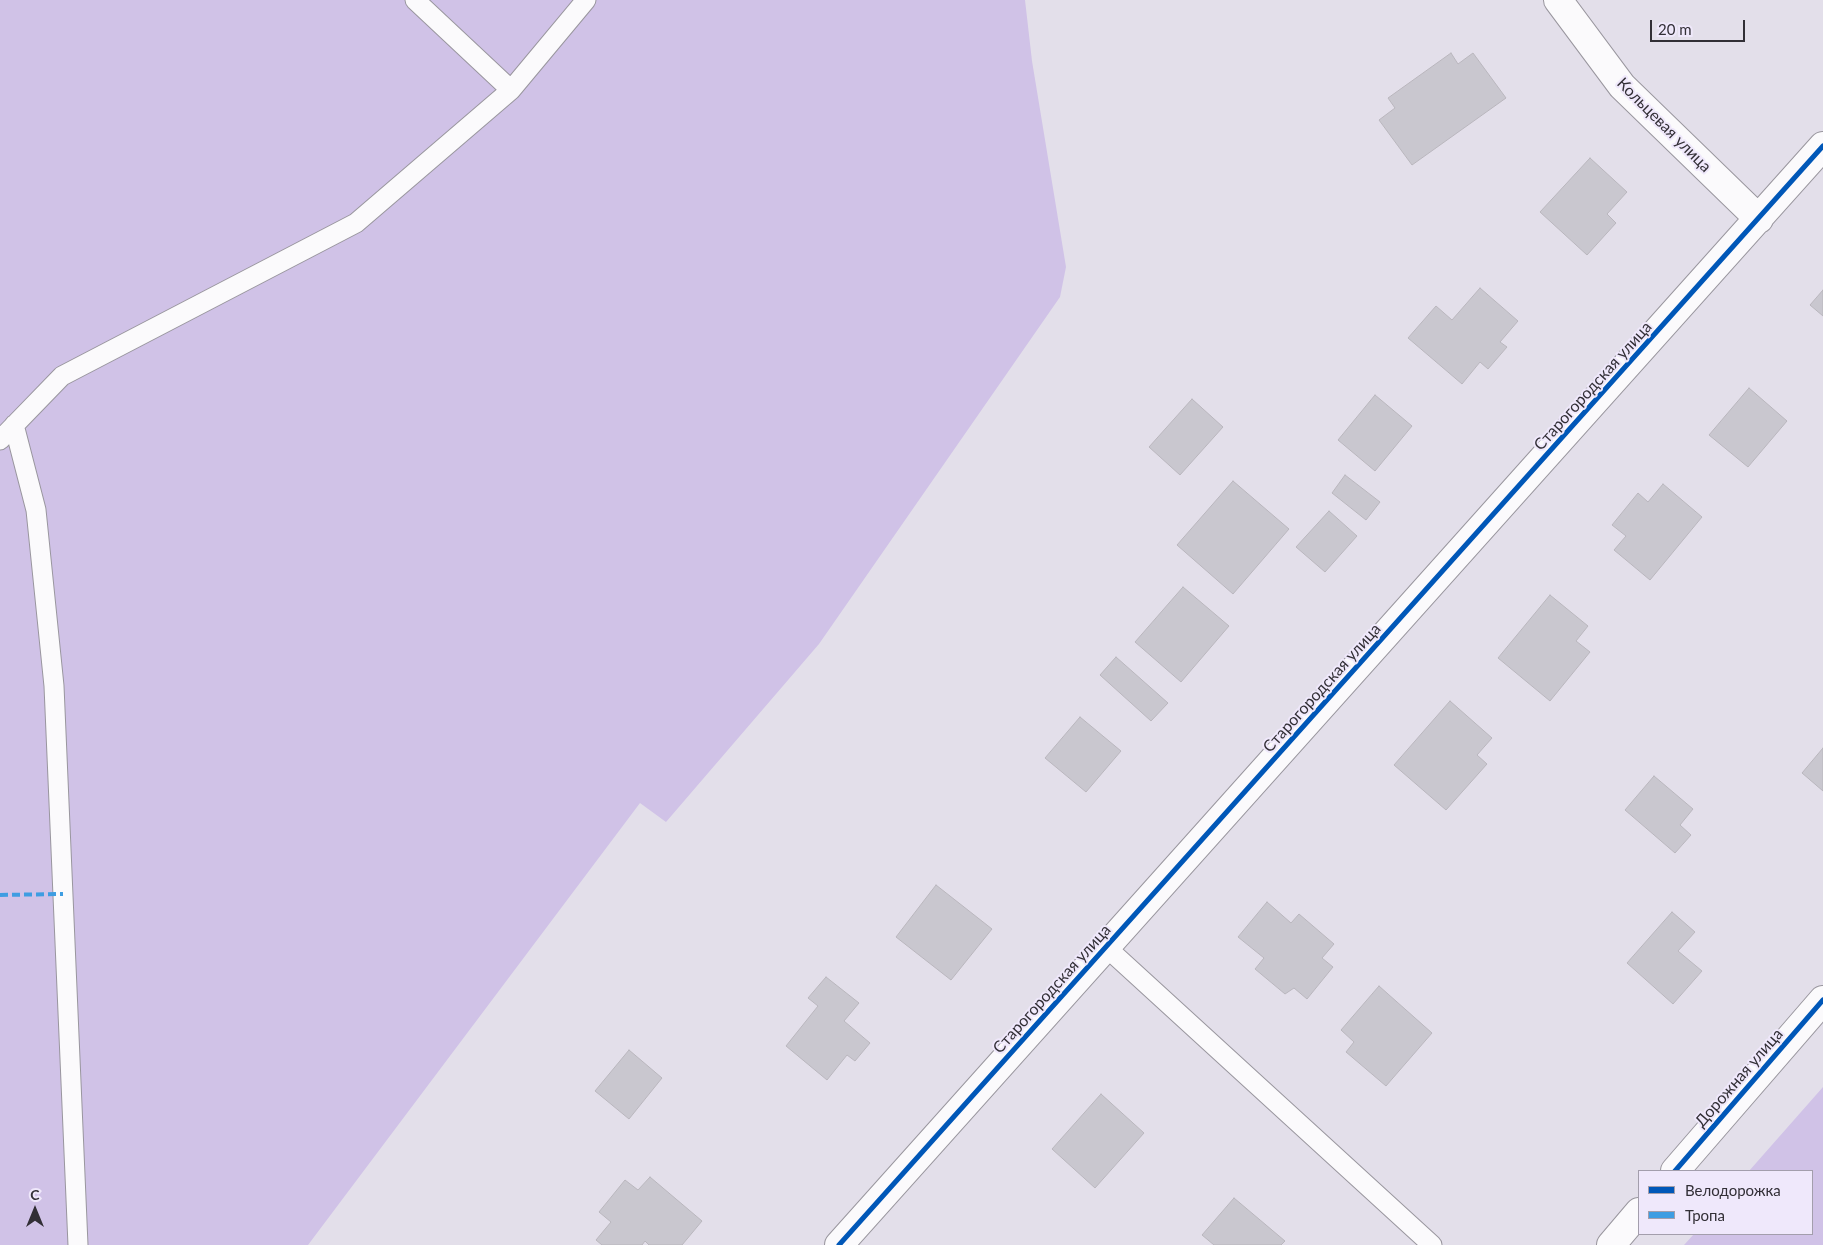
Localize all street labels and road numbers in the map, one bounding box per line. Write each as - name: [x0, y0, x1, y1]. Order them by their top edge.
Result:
- street label: Кольцевая улица: [1613, 74, 1715, 176]
- street label: Старогородская улица: [1530, 318, 1656, 454]
- street label: Старогородская улица: [1259, 620, 1385, 756]
- street label: Старогородская улица: [989, 921, 1115, 1057]
- street label: Дорожная улица: [1691, 1025, 1787, 1131]

